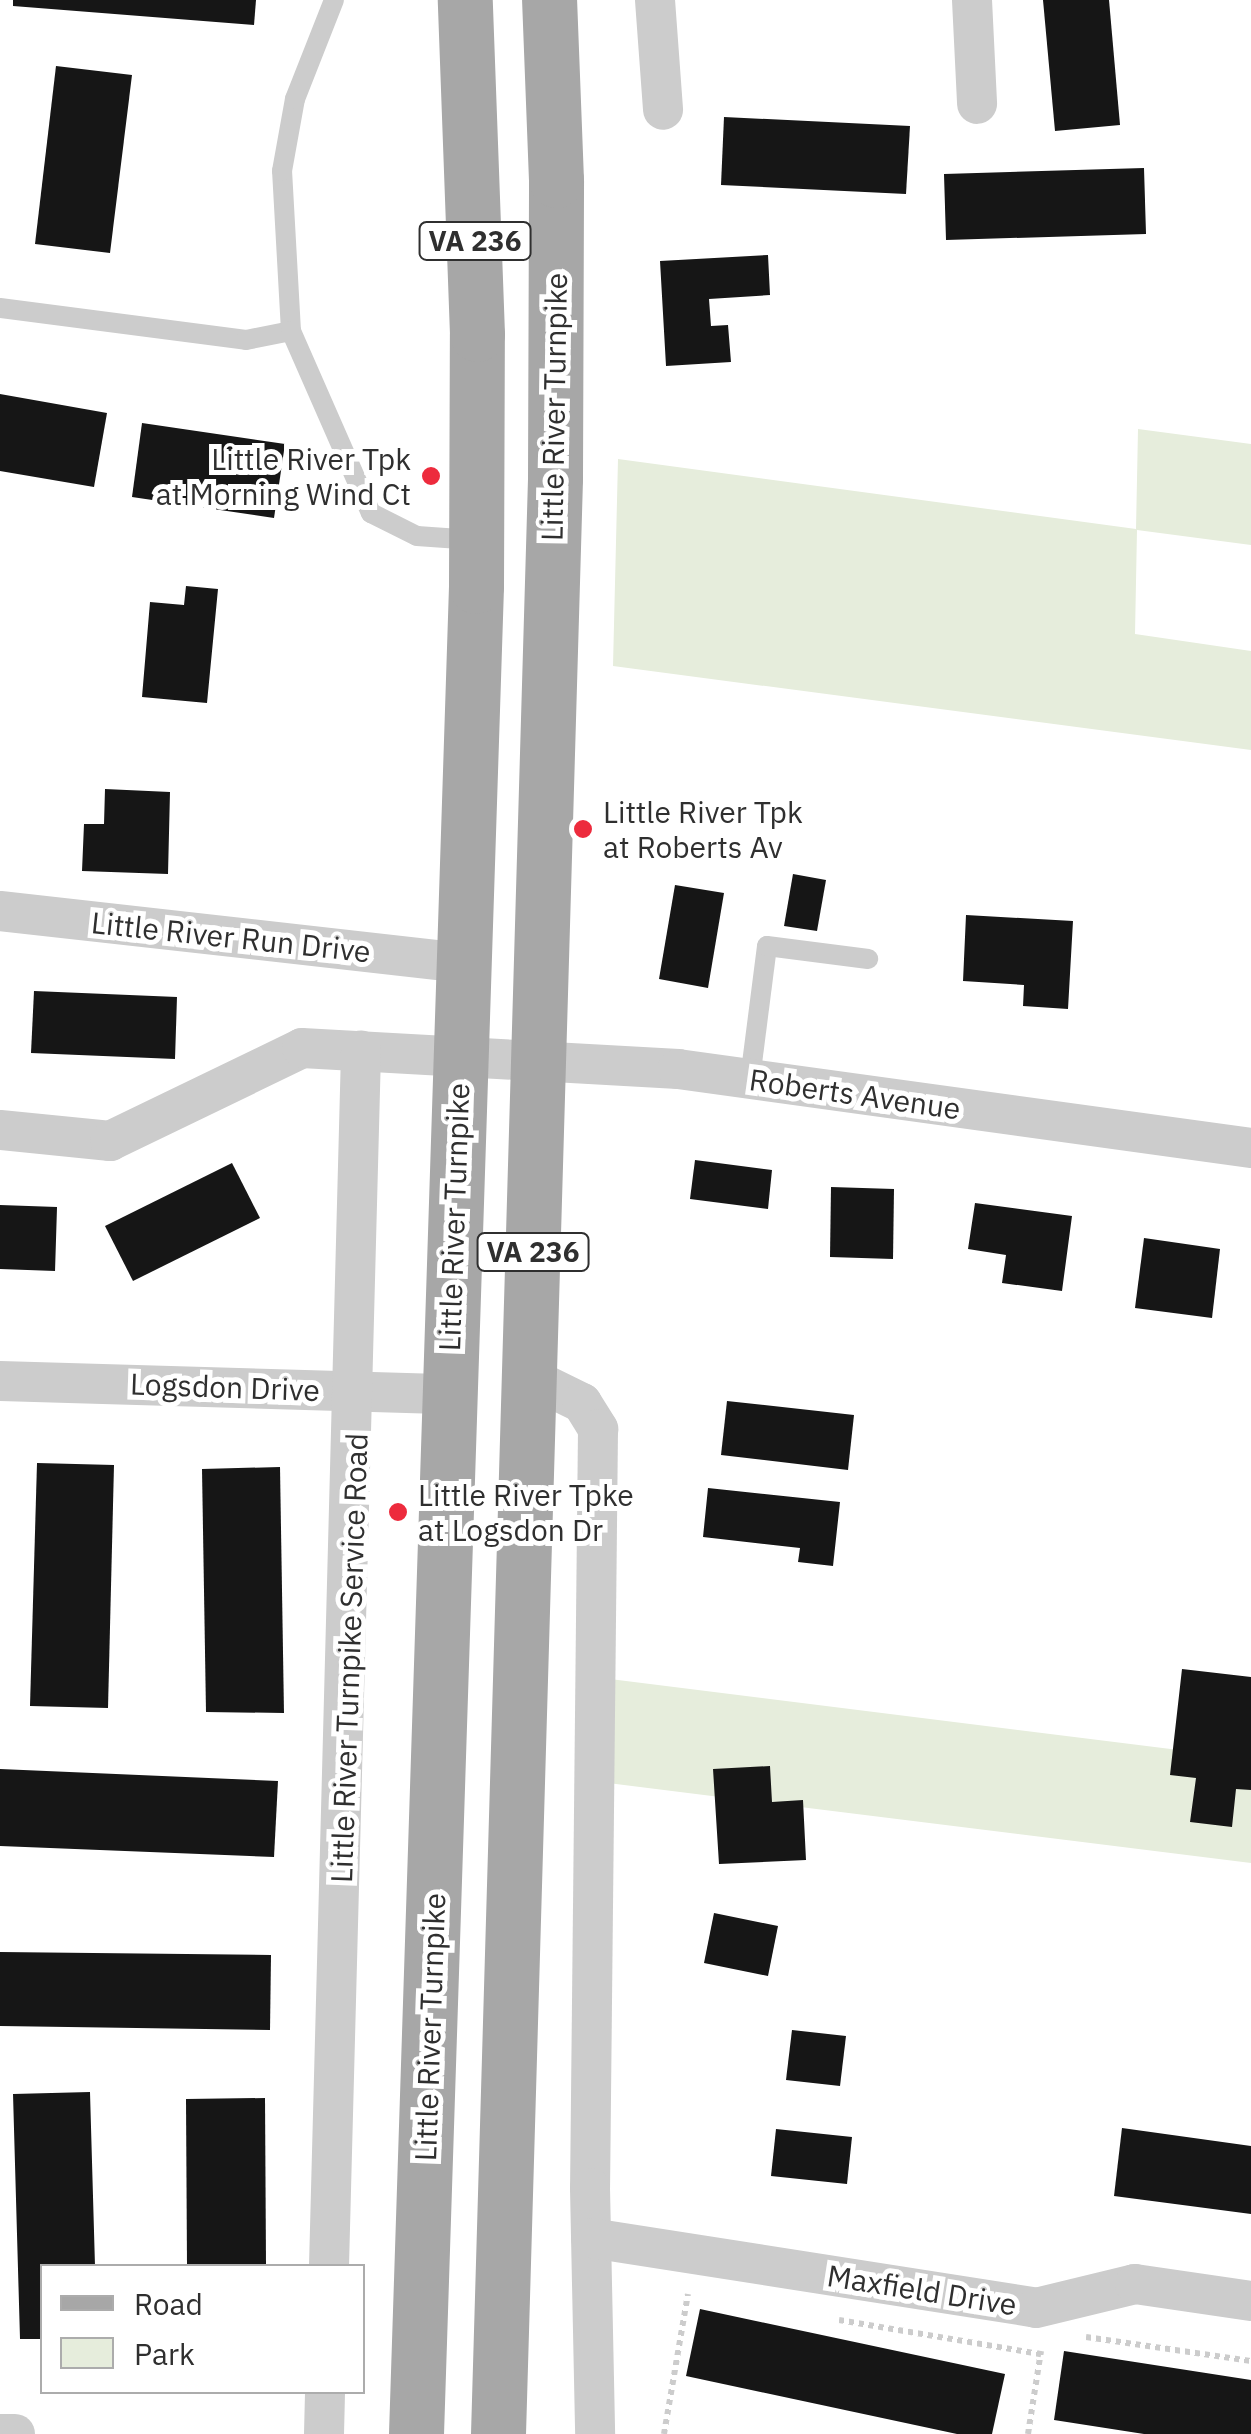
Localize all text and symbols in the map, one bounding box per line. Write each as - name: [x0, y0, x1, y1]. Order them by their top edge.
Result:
- road number: VA 236: [418, 218, 532, 264]
- street label: Little River Turnpike: [534, 273, 574, 541]
- place label: Little River Tpk at Morning Wind Ct: [156, 441, 411, 512]
- marker: Little River Tpk at Morning Wind Ct: [420, 465, 442, 487]
- place label: Little River Tpk at Roberts Av: [603, 794, 803, 864]
- marker: Little River Tpk at Roberts Av: [572, 818, 594, 840]
- street label: Little River Run Drive: [89, 904, 373, 970]
- street label: Roberts Avenue: [747, 1061, 963, 1127]
- street label: Little River Turnpike: [431, 1082, 477, 1352]
- road number: VA 236: [476, 1229, 590, 1275]
- street label: Logsdon Drive: [129, 1366, 321, 1408]
- street label: Little River Turnpike Service Road: [323, 1432, 375, 1884]
- place label: Little River Tpke at Logsdon Dr: [418, 1477, 634, 1548]
- marker: Little River Tpke at Logsdon Dr: [387, 1501, 409, 1523]
- street label: Little River Turnpike: [407, 1892, 453, 2162]
- street label: Maxfield Drive: [825, 2257, 1019, 2323]
- legend: [40, 2264, 365, 2394]
- text: Road: [134, 2284, 203, 2323]
- text: Park: [134, 2334, 195, 2373]

